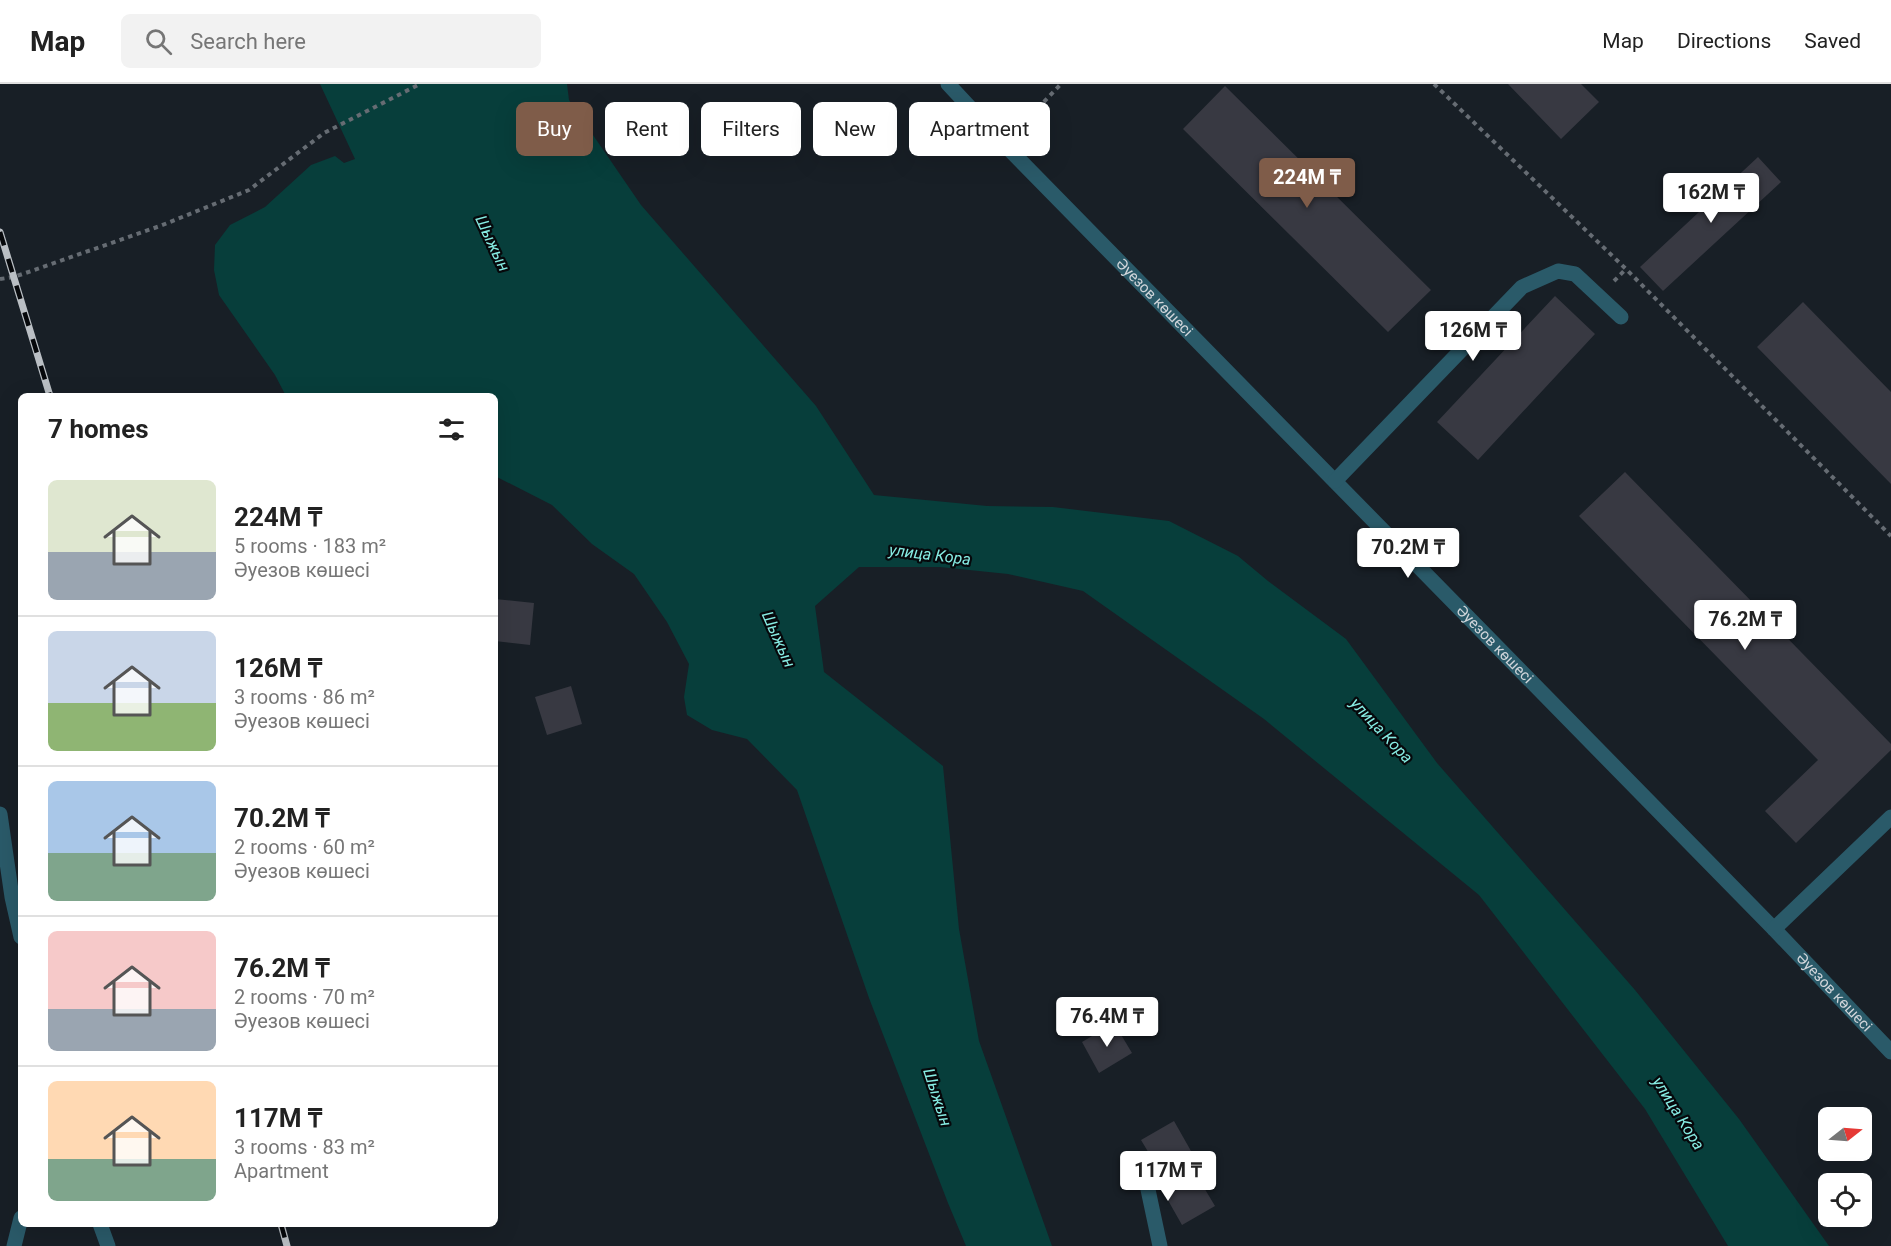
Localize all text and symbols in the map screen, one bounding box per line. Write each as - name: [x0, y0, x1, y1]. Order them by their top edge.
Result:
- search box: [121, 14, 541, 68]
- text: Map: [30, 25, 85, 58]
- icon: search: [142, 25, 175, 58]
- text: Search here: [190, 29, 306, 54]
- text: Map: [1602, 29, 1644, 53]
- text: Directions: [1677, 29, 1771, 53]
- text: Saved: [1804, 29, 1861, 53]
- chip: Buy: [516, 102, 593, 156]
- chip: Rent: [605, 102, 689, 156]
- chip: Filters: [701, 102, 801, 156]
- chip: New: [813, 102, 897, 156]
- chip: Apartment: [909, 102, 1050, 156]
- pin: 224M ₸: [1258, 158, 1356, 209]
- text: 224M ₸: [1273, 165, 1341, 189]
- pin: 162M ₸: [1662, 173, 1760, 224]
- text: 162M ₸: [1677, 180, 1745, 204]
- water label: Шыжын: [471, 212, 514, 274]
- street label: Әуезов көшесі: [1112, 255, 1197, 340]
- pin: 126M ₸: [1424, 311, 1522, 362]
- text: 126M ₸: [1439, 318, 1507, 342]
- icon: filters: [435, 413, 468, 446]
- text: 7 homes: [48, 414, 149, 444]
- text: 224M ₸: [234, 502, 322, 532]
- icon: home: [96, 504, 168, 576]
- pin: 70.2M ₸: [1353, 528, 1463, 579]
- text: 5 rooms · 183 m²: [234, 534, 386, 558]
- text: 70.2M ₸: [1371, 535, 1445, 559]
- water label: улица Кора: [887, 540, 972, 569]
- text: Әуезов көшесі: [234, 558, 370, 582]
- pin: 76.2M ₸: [1690, 600, 1800, 651]
- street label: Әуезов көшесі: [1453, 602, 1537, 687]
- text: 76.2M ₸: [1708, 607, 1782, 631]
- water label: Шыжын: [758, 608, 799, 670]
- text: 126M ₸: [234, 653, 322, 683]
- icon: home: [96, 655, 168, 727]
- text: 3 rooms · 86 m²: [234, 685, 375, 709]
- water label: улица Кора: [1346, 693, 1417, 767]
- text: Әуезов көшесі: [234, 709, 370, 733]
- text: 70.2M ₸: [234, 803, 330, 833]
- icon: home: [96, 805, 168, 877]
- text: 2 rooms · 60 m²: [234, 835, 375, 859]
- text: Әуезов көшесі: [234, 859, 370, 883]
- street label: Әуезов көшесі: [1793, 949, 1876, 1035]
- text: 76.2M ₸: [234, 953, 330, 983]
- icon: home: [96, 955, 168, 1027]
- text: 2 rooms · 70 m²: [234, 985, 375, 1009]
- pin: 76.4M ₸: [1052, 997, 1162, 1048]
- text: 76.4M ₸: [1070, 1004, 1144, 1028]
- text: Әуезов көшесі: [234, 1009, 370, 1033]
- water label: Шыжын: [919, 1066, 956, 1129]
- water label: улица Кора: [1648, 1072, 1708, 1153]
- text: 117M ₸: [234, 1103, 322, 1133]
- icon: home: [96, 1105, 168, 1177]
- north arrow: [1818, 1107, 1872, 1161]
- map controls: [1818, 1107, 1872, 1227]
- text: 3 rooms · 83 m²: [234, 1135, 375, 1159]
- pin: 117M ₸: [1119, 1151, 1217, 1202]
- text: 117M ₸: [1134, 1158, 1202, 1182]
- text: Apartment: [234, 1159, 329, 1183]
- button: locate: [1818, 1173, 1872, 1227]

